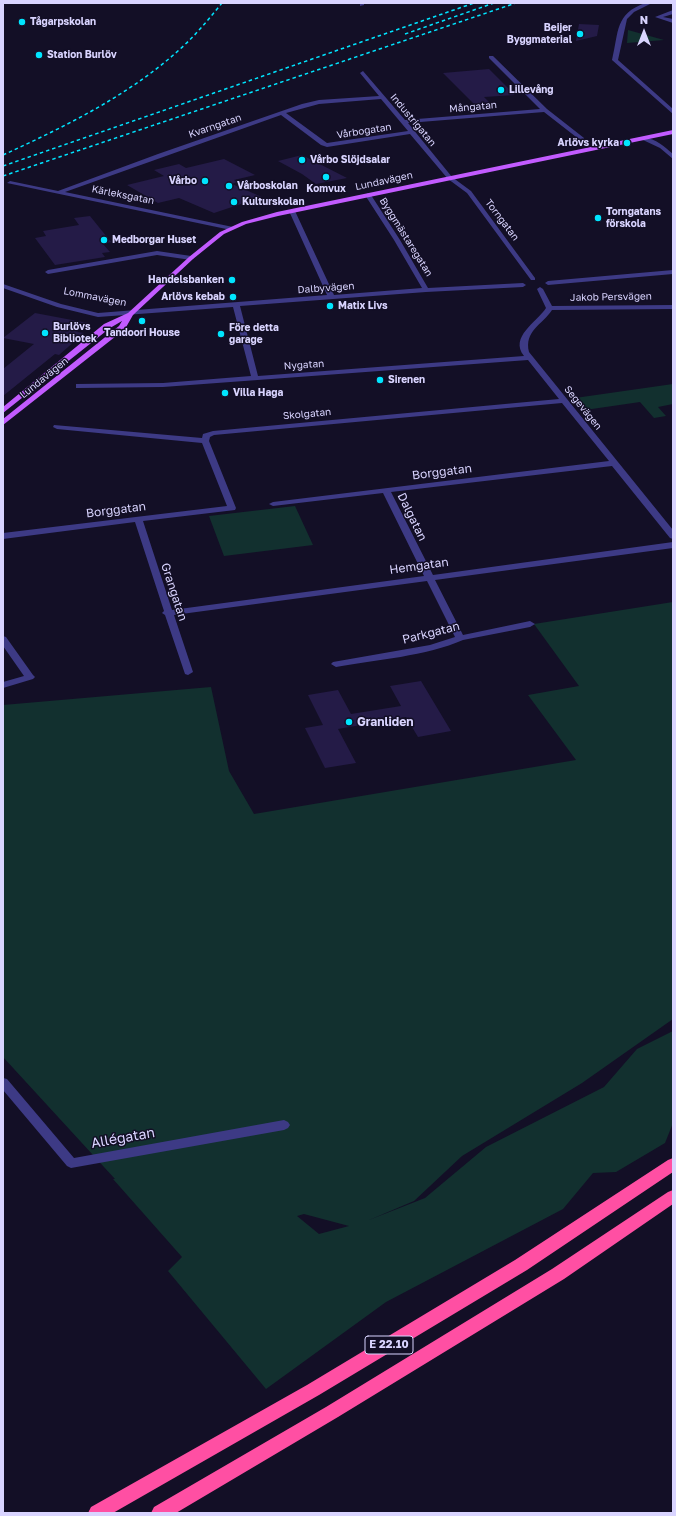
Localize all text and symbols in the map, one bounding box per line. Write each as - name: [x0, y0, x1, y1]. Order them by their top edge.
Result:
- north arrow: [624, 12, 664, 52]
- text: N: [640, 13, 648, 26]
- place label: Tågarpskolan: [30, 16, 96, 28]
- marker: Tågarpskolan: [17, 17, 27, 27]
- place label: Beijer Byggmaterial: [507, 22, 572, 46]
- marker: Beijer Byggmaterial: [575, 29, 585, 39]
- place label: Station Burlöv: [47, 49, 117, 61]
- marker: Station Burlöv: [34, 50, 44, 60]
- place label: Lillevång: [509, 84, 553, 96]
- marker: Lillevång: [496, 85, 506, 95]
- street label: Industrigatan: [388, 91, 438, 149]
- street label: Mångatan: [449, 99, 497, 115]
- street label: Kvarngatan: [187, 111, 243, 141]
- street label: Vårbogatan: [336, 121, 392, 141]
- place label: Arlövs kyrka: [558, 137, 619, 149]
- marker: Arlövs kyrka: [622, 138, 632, 148]
- place label: Vårbo Slöjdsalar: [310, 154, 390, 166]
- marker: Vårbo Slöjdsalar: [297, 155, 307, 165]
- street label: Lundavägen: [354, 169, 414, 193]
- marker: Komvux: [321, 172, 331, 182]
- place label: Vårbo: [169, 175, 197, 187]
- marker: Vårbo: [200, 176, 210, 186]
- place label: Vårboskolan: [237, 180, 298, 192]
- marker: Vårboskolan: [224, 181, 234, 191]
- street label: Kärleksgatan: [91, 183, 155, 207]
- place label: Komvux: [306, 183, 346, 195]
- street label: Byggmästaregatan: [377, 195, 435, 279]
- place label: Kulturskolan: [242, 196, 304, 208]
- marker: Kulturskolan: [229, 197, 239, 207]
- street label: Torngatan: [483, 197, 521, 243]
- place label: Torngatans förskola: [606, 206, 661, 230]
- marker: Torngatans förskola: [593, 213, 603, 223]
- place label: Medborgar Huset: [112, 234, 196, 246]
- marker: Medborgar Huset: [99, 235, 109, 245]
- place label: Handelsbanken: [148, 274, 224, 286]
- marker: Handelsbanken: [227, 275, 237, 285]
- street label: Dalbyvägen: [297, 280, 355, 296]
- street label: Lommavägen: [62, 285, 128, 309]
- street label: Jakob Persvägen: [570, 290, 652, 304]
- place label: Arlövs kebab: [161, 291, 225, 303]
- marker: Arlövs kebab: [228, 292, 238, 302]
- place label: Matix Livs: [338, 300, 388, 312]
- marker: Matix Livs: [325, 301, 335, 311]
- marker: Tandoori House: [137, 316, 147, 326]
- place label: Burlövs Bibliotek: [53, 321, 97, 344]
- place label: Före detta garage: [229, 322, 279, 346]
- place label: Tandoori House: [104, 327, 180, 339]
- marker: Burlövs Bibliotek: [40, 328, 50, 338]
- marker: Före detta garage: [216, 329, 226, 339]
- street label: Lundavägen: [18, 355, 70, 401]
- street label: Nygatan: [283, 358, 325, 372]
- place label: Sirenen: [388, 374, 425, 386]
- marker: Sirenen: [375, 375, 385, 385]
- street label: Segevägen: [562, 384, 604, 432]
- place label: Villa Haga: [233, 387, 283, 399]
- marker: Villa Haga: [220, 388, 230, 398]
- street label: Skolgatan: [282, 406, 332, 422]
- street label: Borggatan: [411, 461, 473, 483]
- street label: Dalgatan: [394, 491, 430, 543]
- street label: Borggatan: [85, 499, 147, 521]
- street label: Hemgatan: [388, 555, 450, 577]
- street label: Grangatan: [158, 561, 190, 623]
- street label: Parkgatan: [401, 619, 461, 647]
- place label: Granliden: [357, 715, 414, 729]
- marker: Granliden: [344, 717, 354, 727]
- street label: Allégatan: [90, 1124, 156, 1152]
- road number: E 22.10: [365, 1336, 413, 1354]

